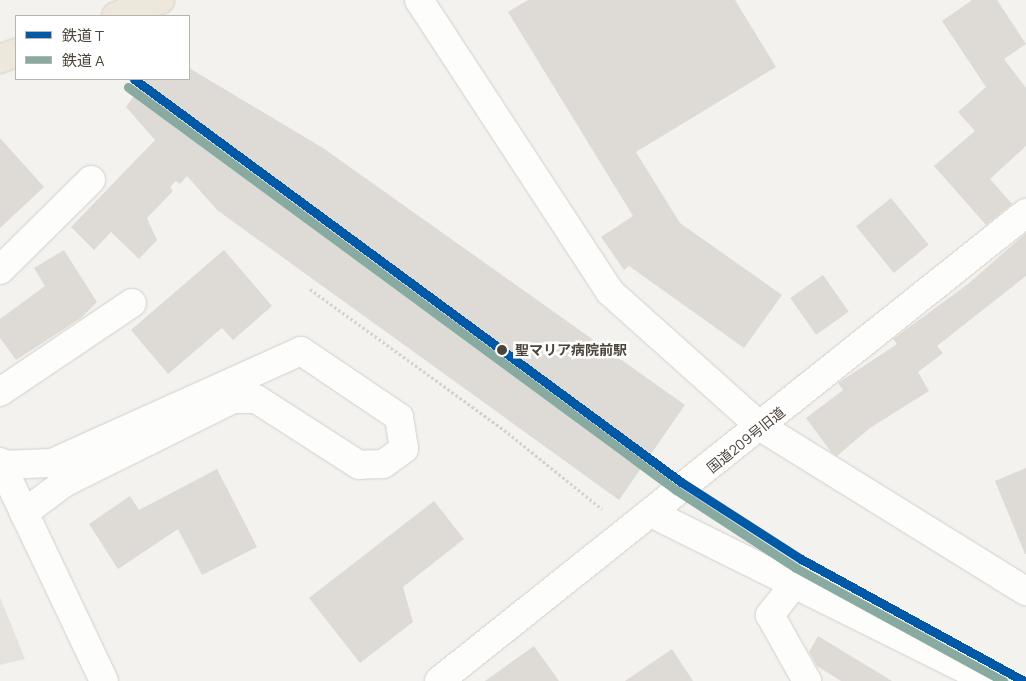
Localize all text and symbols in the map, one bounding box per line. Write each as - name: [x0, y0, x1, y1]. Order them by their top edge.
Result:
- legend: [15, 15, 190, 80]
- text: 鉄道 T: [62, 25, 104, 46]
- text: 鉄道 A: [62, 50, 105, 71]
- marker: 聖マリア病院前駅: [493, 341, 511, 359]
- place label: 聖マリア病院前駅: [515, 342, 627, 358]
- street label: 国道209号旧道: [704, 404, 788, 476]

